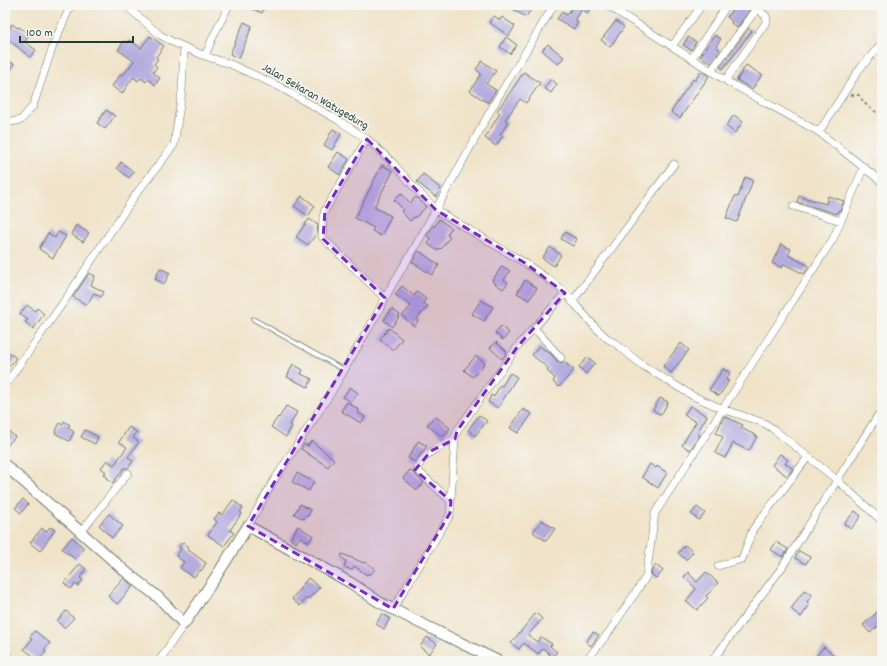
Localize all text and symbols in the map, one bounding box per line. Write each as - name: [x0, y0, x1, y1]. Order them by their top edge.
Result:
- scale bar: [20, 18, 133, 44]
- text: 100 m: [26, 25, 53, 42]
- street label: Jalan Sekaran Watugedung: [259, 60, 371, 134]

